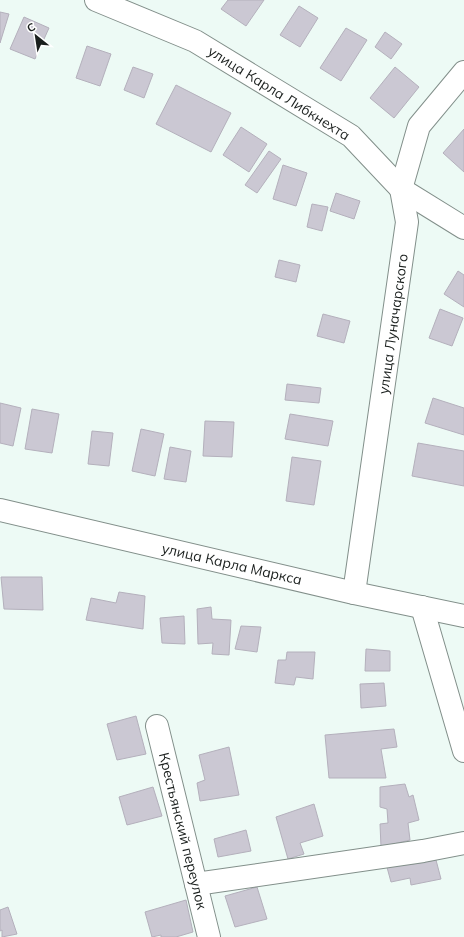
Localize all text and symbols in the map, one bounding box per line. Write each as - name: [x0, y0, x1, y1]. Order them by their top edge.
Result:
- north arrow: [16, 16, 56, 56]
- text: С: [24, 19, 38, 35]
- street label: улица Карла Либкнехта: [205, 42, 353, 144]
- street label: улица Луначарского: [374, 253, 412, 395]
- street label: улица Карла Маркса: [160, 539, 304, 589]
- street label: Крестьянский переулок: [155, 751, 211, 912]

